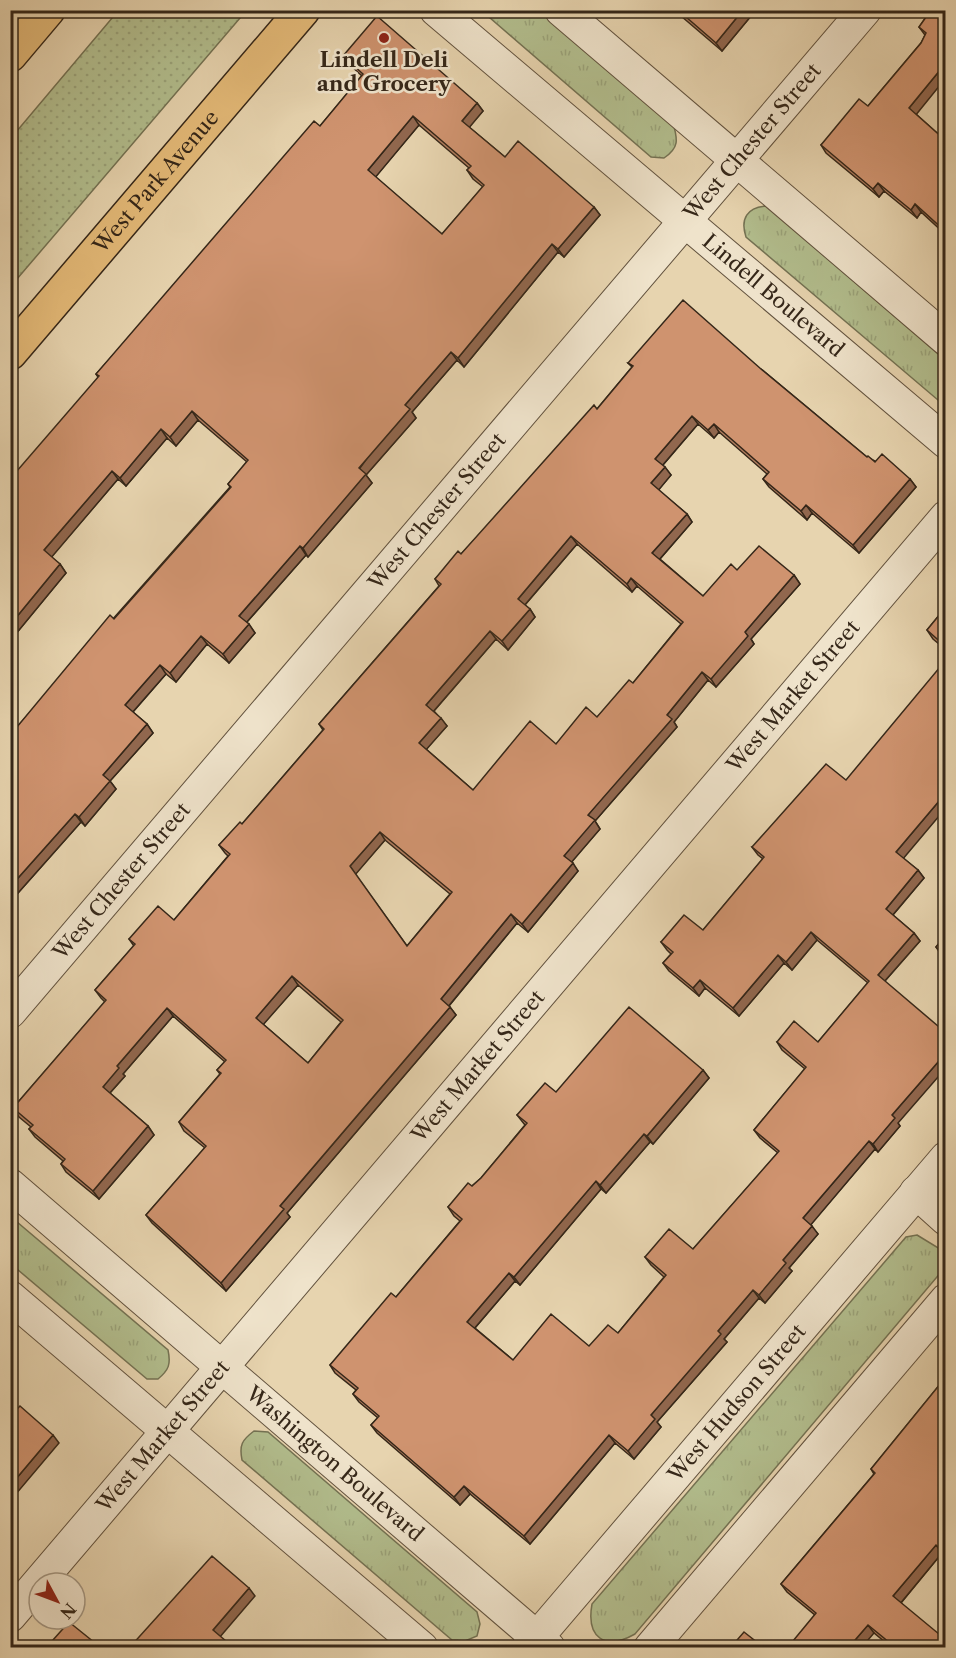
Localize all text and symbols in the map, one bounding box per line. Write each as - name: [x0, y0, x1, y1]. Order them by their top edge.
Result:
- marker: Lindell Deli and Grocery: [377, 31, 391, 45]
- place label: Lindell Deli and Grocery: [317, 47, 452, 96]
- street label: West Chester Street: [678, 58, 826, 226]
- street label: West Park Avenue: [87, 105, 224, 259]
- street label: Lindell Boulevard: [698, 228, 849, 362]
- street label: West Chester Street: [362, 427, 511, 595]
- street label: West Market Street: [721, 614, 865, 778]
- street label: West Chester Street: [47, 797, 195, 965]
- street label: West Market Street: [405, 984, 550, 1148]
- street label: West Hudson Street: [662, 1319, 811, 1487]
- street label: West Market Street: [90, 1354, 235, 1518]
- street label: Washington Boulevard: [241, 1380, 429, 1547]
- north arrow: [27, 1571, 87, 1631]
- text: N: [56, 1599, 80, 1623]

